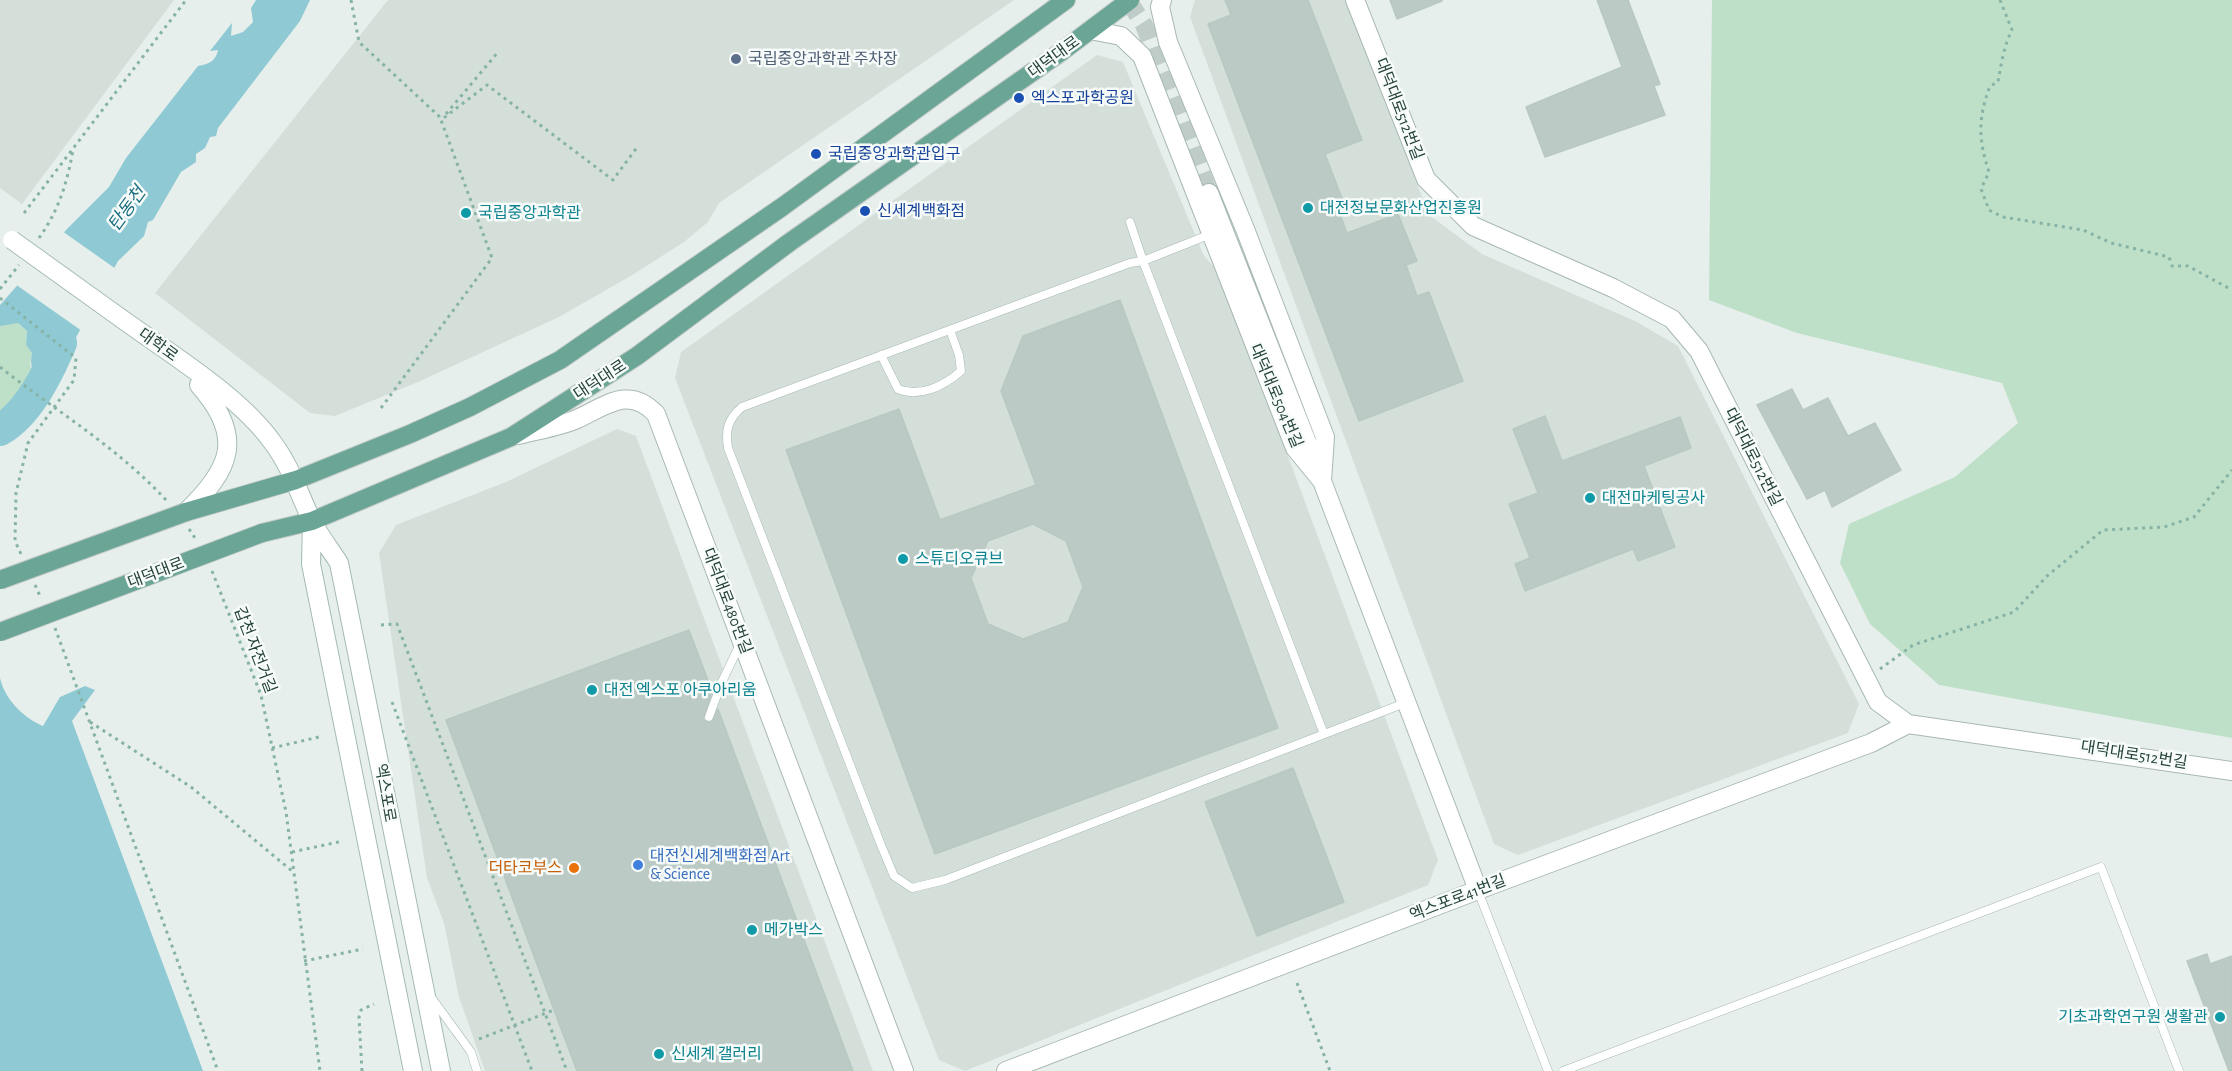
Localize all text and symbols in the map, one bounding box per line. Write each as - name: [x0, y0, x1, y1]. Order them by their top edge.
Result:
- street label: 대덕대로: [1025, 32, 1083, 82]
- place label: 국립중앙과학관 주차장: [748, 49, 898, 69]
- marker: 국립중앙과학관 주차장: [729, 52, 743, 66]
- street label: 대덕대로512번길: [1371, 55, 1427, 163]
- place label: 엑스포과학공원: [1031, 88, 1134, 108]
- marker: 엑스포과학공원: [1012, 91, 1026, 105]
- place label: 국립중앙과학관입구: [828, 144, 960, 164]
- marker: 국립중앙과학관입구: [809, 147, 823, 161]
- water label: 탄동천: [104, 183, 150, 235]
- place label: 대전정보문화산업진흥원: [1320, 198, 1482, 218]
- place label: 신세계백화점: [877, 201, 965, 221]
- marker: 대전정보문화산업진흥원: [1301, 201, 1315, 215]
- place label: 국립중앙과학관: [478, 203, 581, 223]
- marker: 신세계백화점: [858, 204, 872, 218]
- marker: 국립중앙과학관: [459, 206, 473, 220]
- street label: 대학로: [134, 324, 182, 366]
- street label: 대덕대로504번길: [1245, 341, 1307, 451]
- street label: 대덕대로: [570, 356, 630, 404]
- street label: 대덕대로512번길: [1720, 405, 1786, 509]
- place label: 대전마케팅공사: [1602, 488, 1705, 508]
- marker: 대전마케팅공사: [1583, 491, 1597, 505]
- street label: 대덕대로480번길: [698, 545, 756, 657]
- place label: 스튜디오큐브: [915, 549, 1003, 569]
- marker: 스튜디오큐브: [896, 552, 910, 566]
- street label: 대덕대로: [125, 553, 187, 593]
- street label: 갑천 자전거길: [230, 604, 280, 696]
- place label: 대전 엑스포 아쿠아리움: [604, 680, 756, 700]
- marker: 대전 엑스포 아쿠아리움: [585, 683, 599, 697]
- street label: 대덕대로512번길: [2079, 737, 2189, 773]
- street label: 엑스포로: [370, 762, 400, 824]
- place label: 대전신세계백화점 Art & Science: [650, 846, 790, 884]
- place label: 더타코부스: [488, 858, 562, 878]
- marker: 대전신세계백화점 Art & Science: [631, 858, 645, 872]
- marker: 더타코부스: [567, 861, 581, 875]
- street label: 엑스포로41번길: [1407, 871, 1509, 925]
- place label: 메가박스: [764, 920, 823, 940]
- marker: 메가박스: [745, 923, 759, 937]
- place label: 기초과학연구원 생활관: [2058, 1007, 2208, 1027]
- marker: 기초과학연구원 생활관: [2213, 1010, 2227, 1024]
- place label: 신세계 갤러리: [671, 1044, 762, 1064]
- marker: 신세계 갤러리: [652, 1047, 666, 1061]

